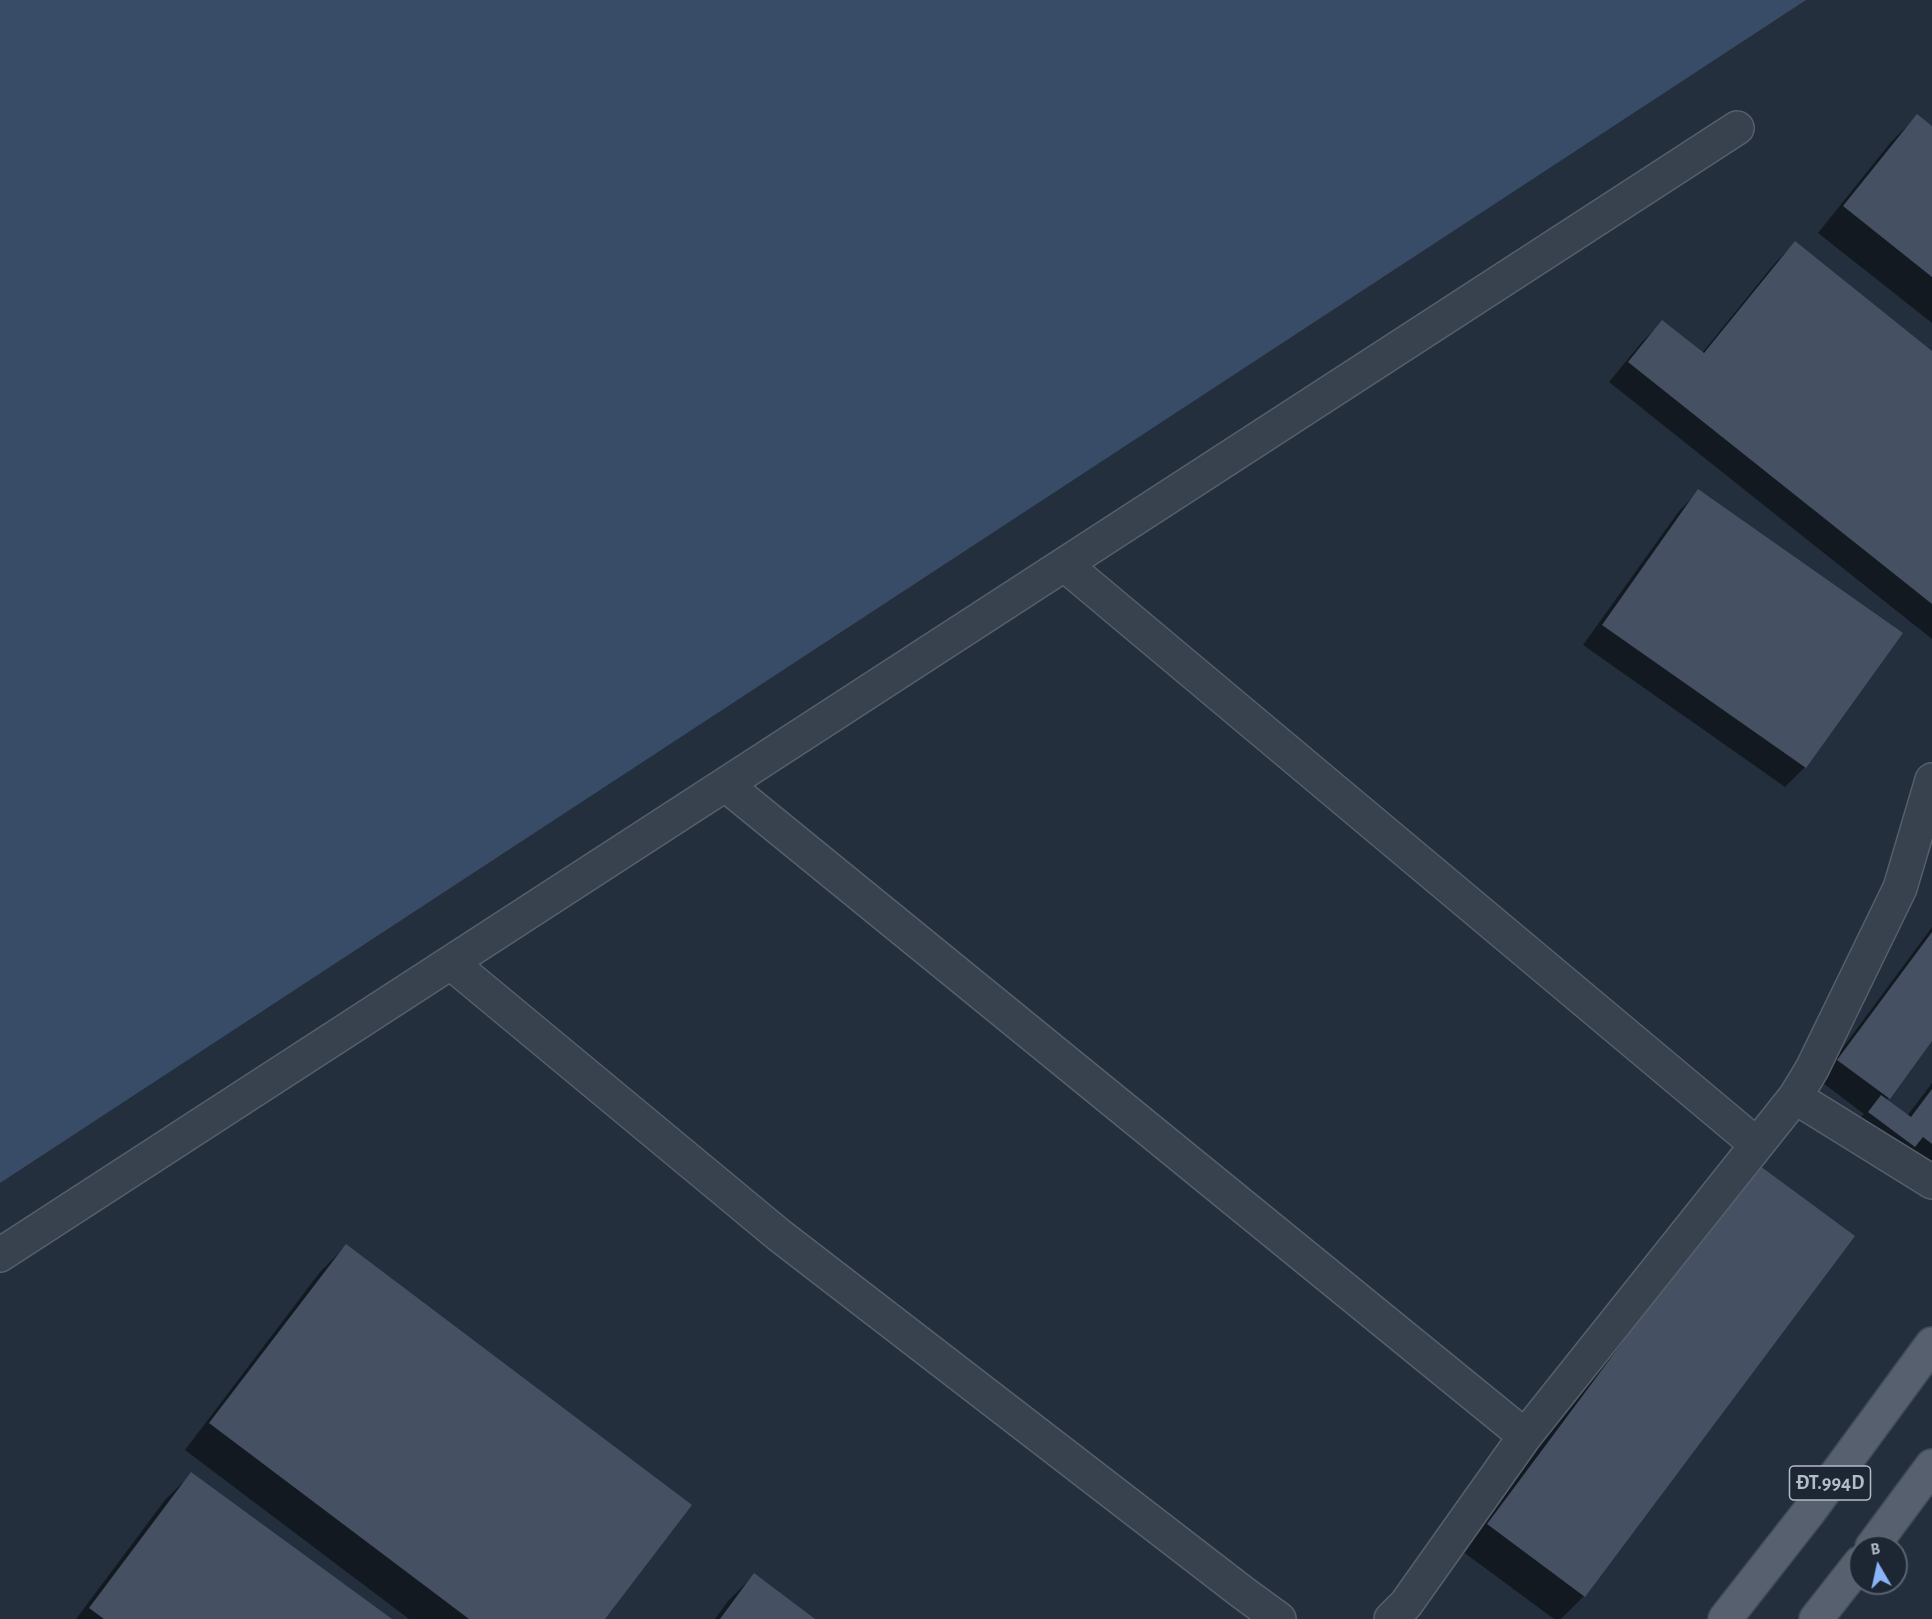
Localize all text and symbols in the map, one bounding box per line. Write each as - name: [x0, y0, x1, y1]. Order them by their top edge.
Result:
- road number: ĐT.994D: [1790, 1466, 1870, 1500]
- north arrow: [1848, 1535, 1908, 1595]
- text: B: [1870, 1541, 1881, 1558]

